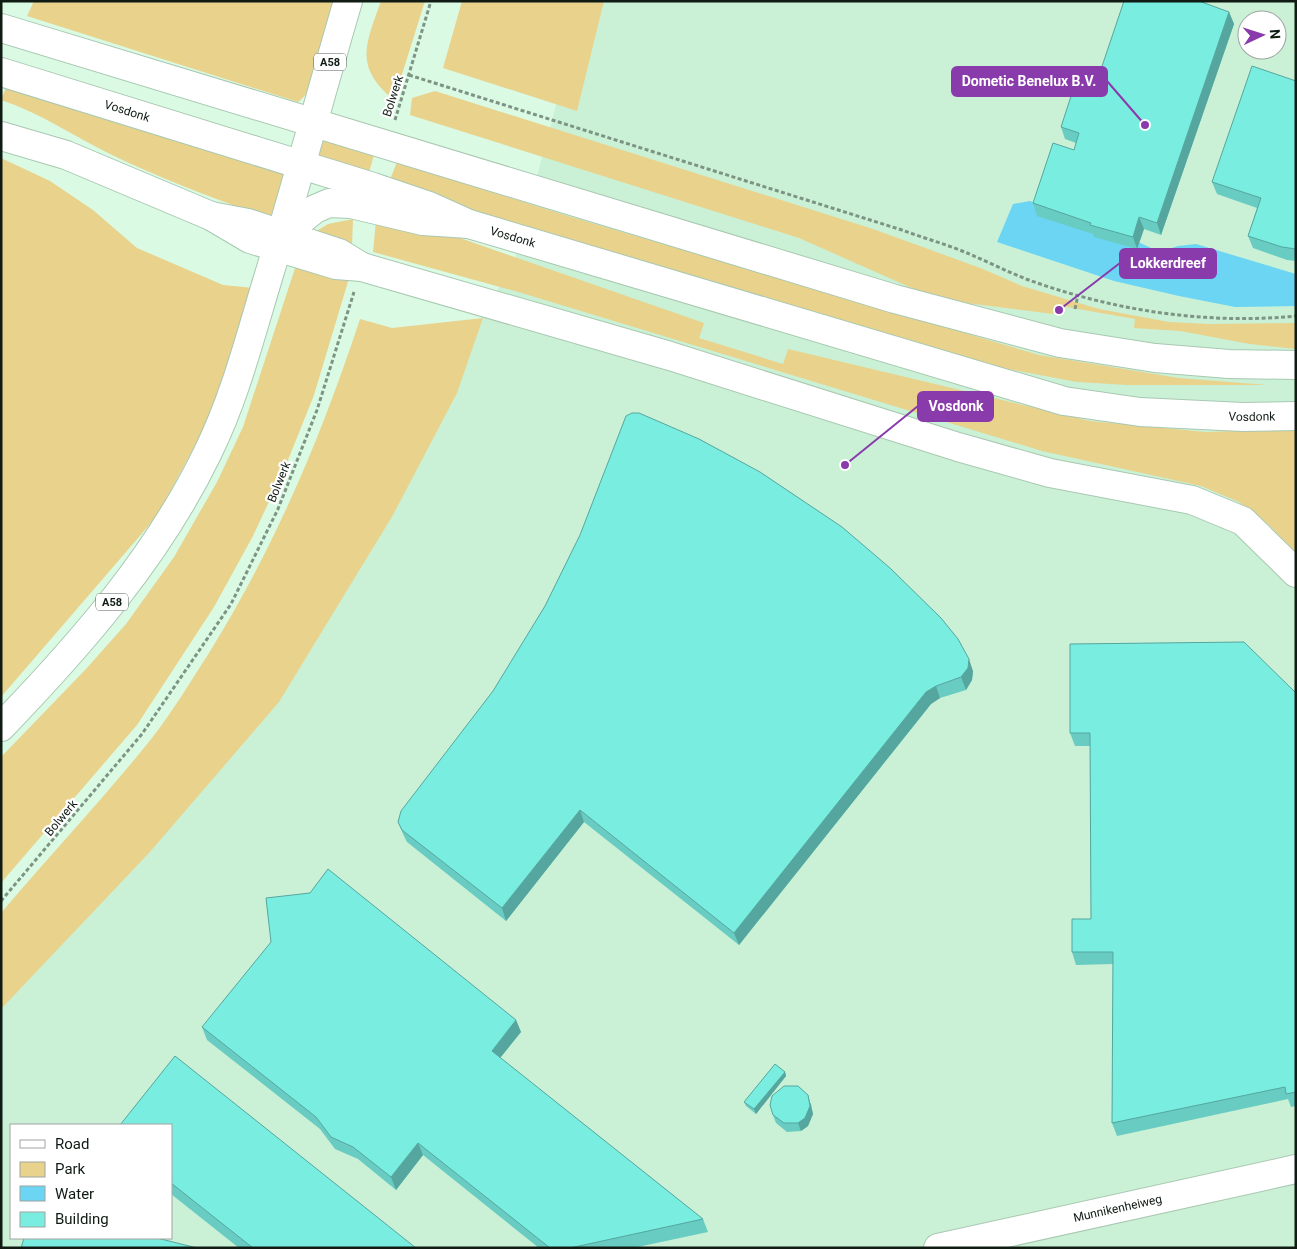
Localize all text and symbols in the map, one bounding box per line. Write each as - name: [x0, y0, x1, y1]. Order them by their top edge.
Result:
- north arrow: [1237, 10, 1287, 60]
- text: N: [1267, 29, 1283, 40]
- road number: A58: [314, 54, 346, 70]
- callout: Dometic Benelux B.V.: [952, 67, 1107, 96]
- street label: Bolwerk: [380, 73, 407, 119]
- text: Dometic Benelux B.V.: [962, 73, 1096, 89]
- street label: Vosdonk: [103, 97, 152, 125]
- street label: Vosdonk: [488, 224, 538, 251]
- callout: Lokkerdreef: [1120, 249, 1216, 278]
- text: Lokkerdreef: [1130, 255, 1207, 271]
- callout: Vosdonk: [918, 392, 993, 421]
- text: Vosdonk: [928, 398, 984, 414]
- street label: Vosdonk: [1228, 409, 1276, 424]
- street label: Bolwerk: [264, 459, 294, 504]
- road number: A58: [96, 594, 128, 610]
- street label: Bolwerk: [42, 796, 81, 839]
- legend: [10, 1124, 172, 1239]
- text: Road: [55, 1135, 89, 1153]
- text: Park: [55, 1160, 86, 1178]
- text: Water: [55, 1185, 94, 1203]
- street label: Munnikenheiweg: [1072, 1192, 1163, 1225]
- text: Building: [55, 1210, 109, 1228]

